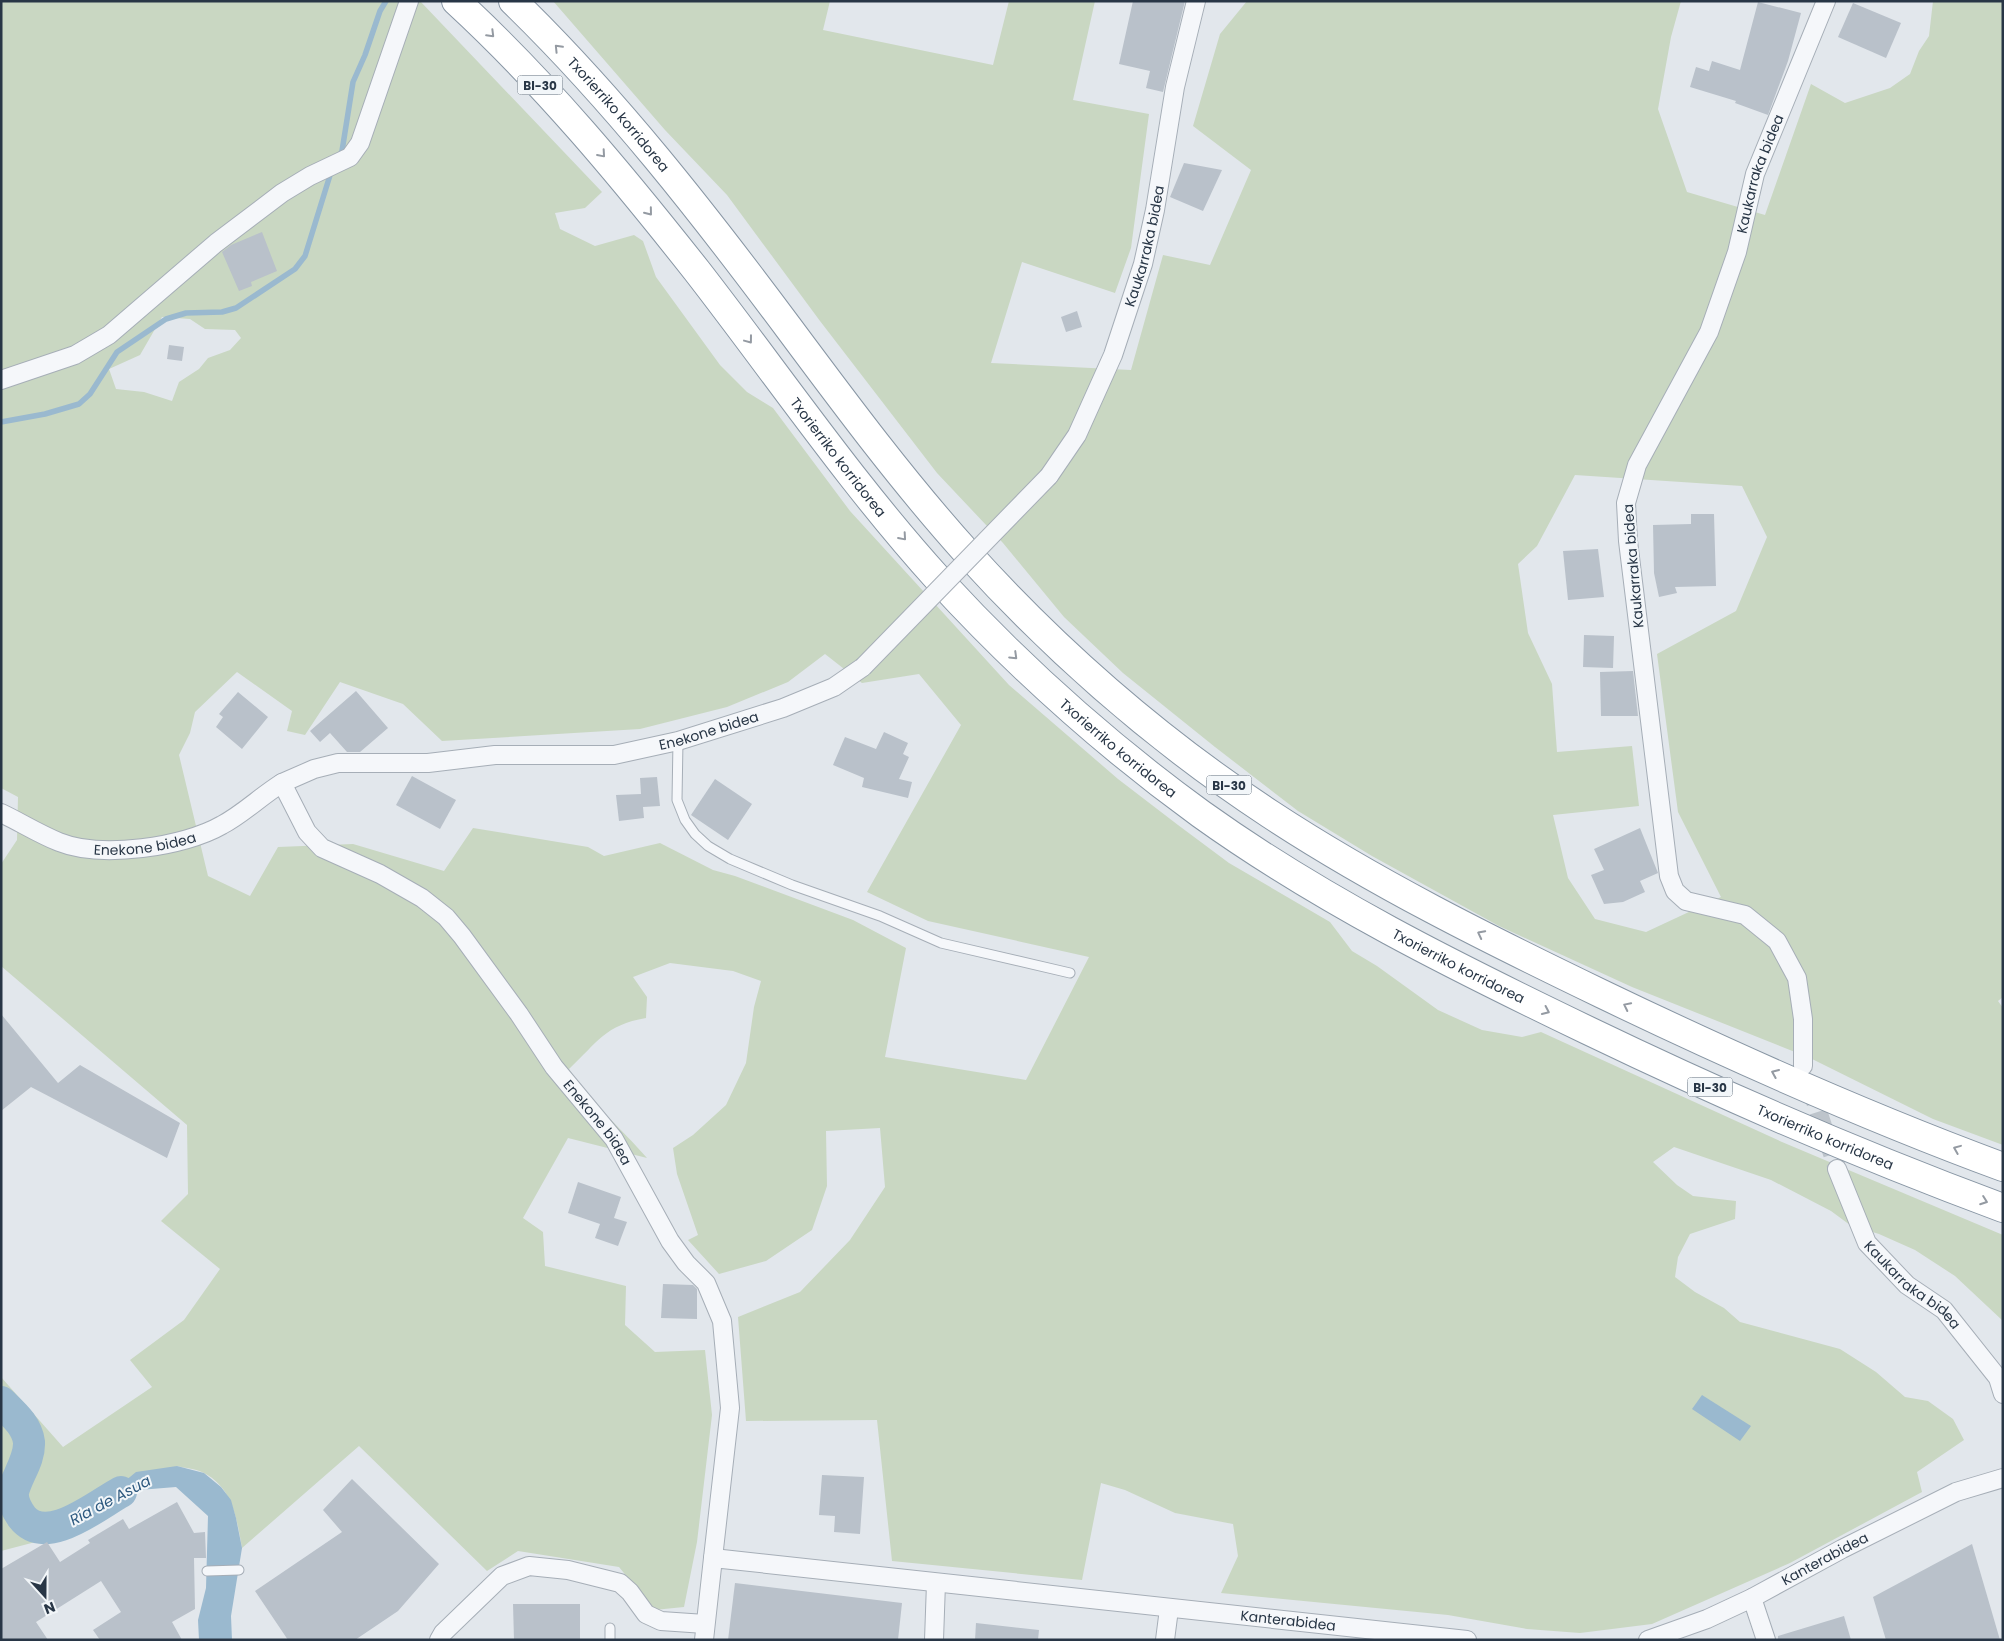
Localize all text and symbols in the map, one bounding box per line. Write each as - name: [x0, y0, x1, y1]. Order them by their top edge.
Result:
- one-way arrow: [486, 29, 495, 38]
- one-way arrow: [555, 44, 564, 53]
- street label: Txorierriko korridorea: [563, 53, 674, 176]
- road number: BI-30: [518, 76, 562, 94]
- street label: Kaukarraka bidea: [1732, 111, 1788, 235]
- one-way arrow: [596, 148, 605, 157]
- street label: Kaukarraka bidea: [1120, 184, 1169, 309]
- one-way arrow: [644, 206, 652, 215]
- one-way arrow: [744, 334, 752, 343]
- street label: Txorierriko korridorea: [786, 393, 891, 521]
- street label: Kaukarraka bidea: [1618, 503, 1648, 629]
- one-way arrow: [897, 532, 906, 541]
- one-way arrow: [1008, 650, 1017, 659]
- street label: Txorierriko korridorea: [1055, 694, 1181, 803]
- street label: Enekone bidea: [657, 706, 761, 755]
- road number: BI-30: [1206, 776, 1252, 794]
- street label: Enekone bidea: [93, 827, 198, 860]
- street label: Txorierriko korridorea: [1389, 924, 1528, 1008]
- one-way arrow: [1477, 930, 1486, 940]
- one-way arrow: [1623, 1002, 1632, 1012]
- one-way arrow: [1541, 1004, 1550, 1015]
- one-way arrow: [1771, 1068, 1780, 1079]
- street label: Enekone bidea: [559, 1075, 636, 1169]
- road number: BI-30: [1688, 1078, 1732, 1096]
- street label: Txorierriko korridorea: [1754, 1100, 1897, 1175]
- one-way arrow: [1953, 1145, 1962, 1156]
- one-way arrow: [1979, 1195, 1987, 1205]
- street label: Kaukarraka bidea: [1860, 1236, 1965, 1333]
- water label: Ría de Asua: [66, 1470, 154, 1530]
- street label: Kanterabidea: [1778, 1527, 1872, 1590]
- north arrow: [20, 1571, 70, 1621]
- text: N: [41, 1597, 58, 1619]
- street label: Kanterabidea: [1239, 1605, 1337, 1636]

